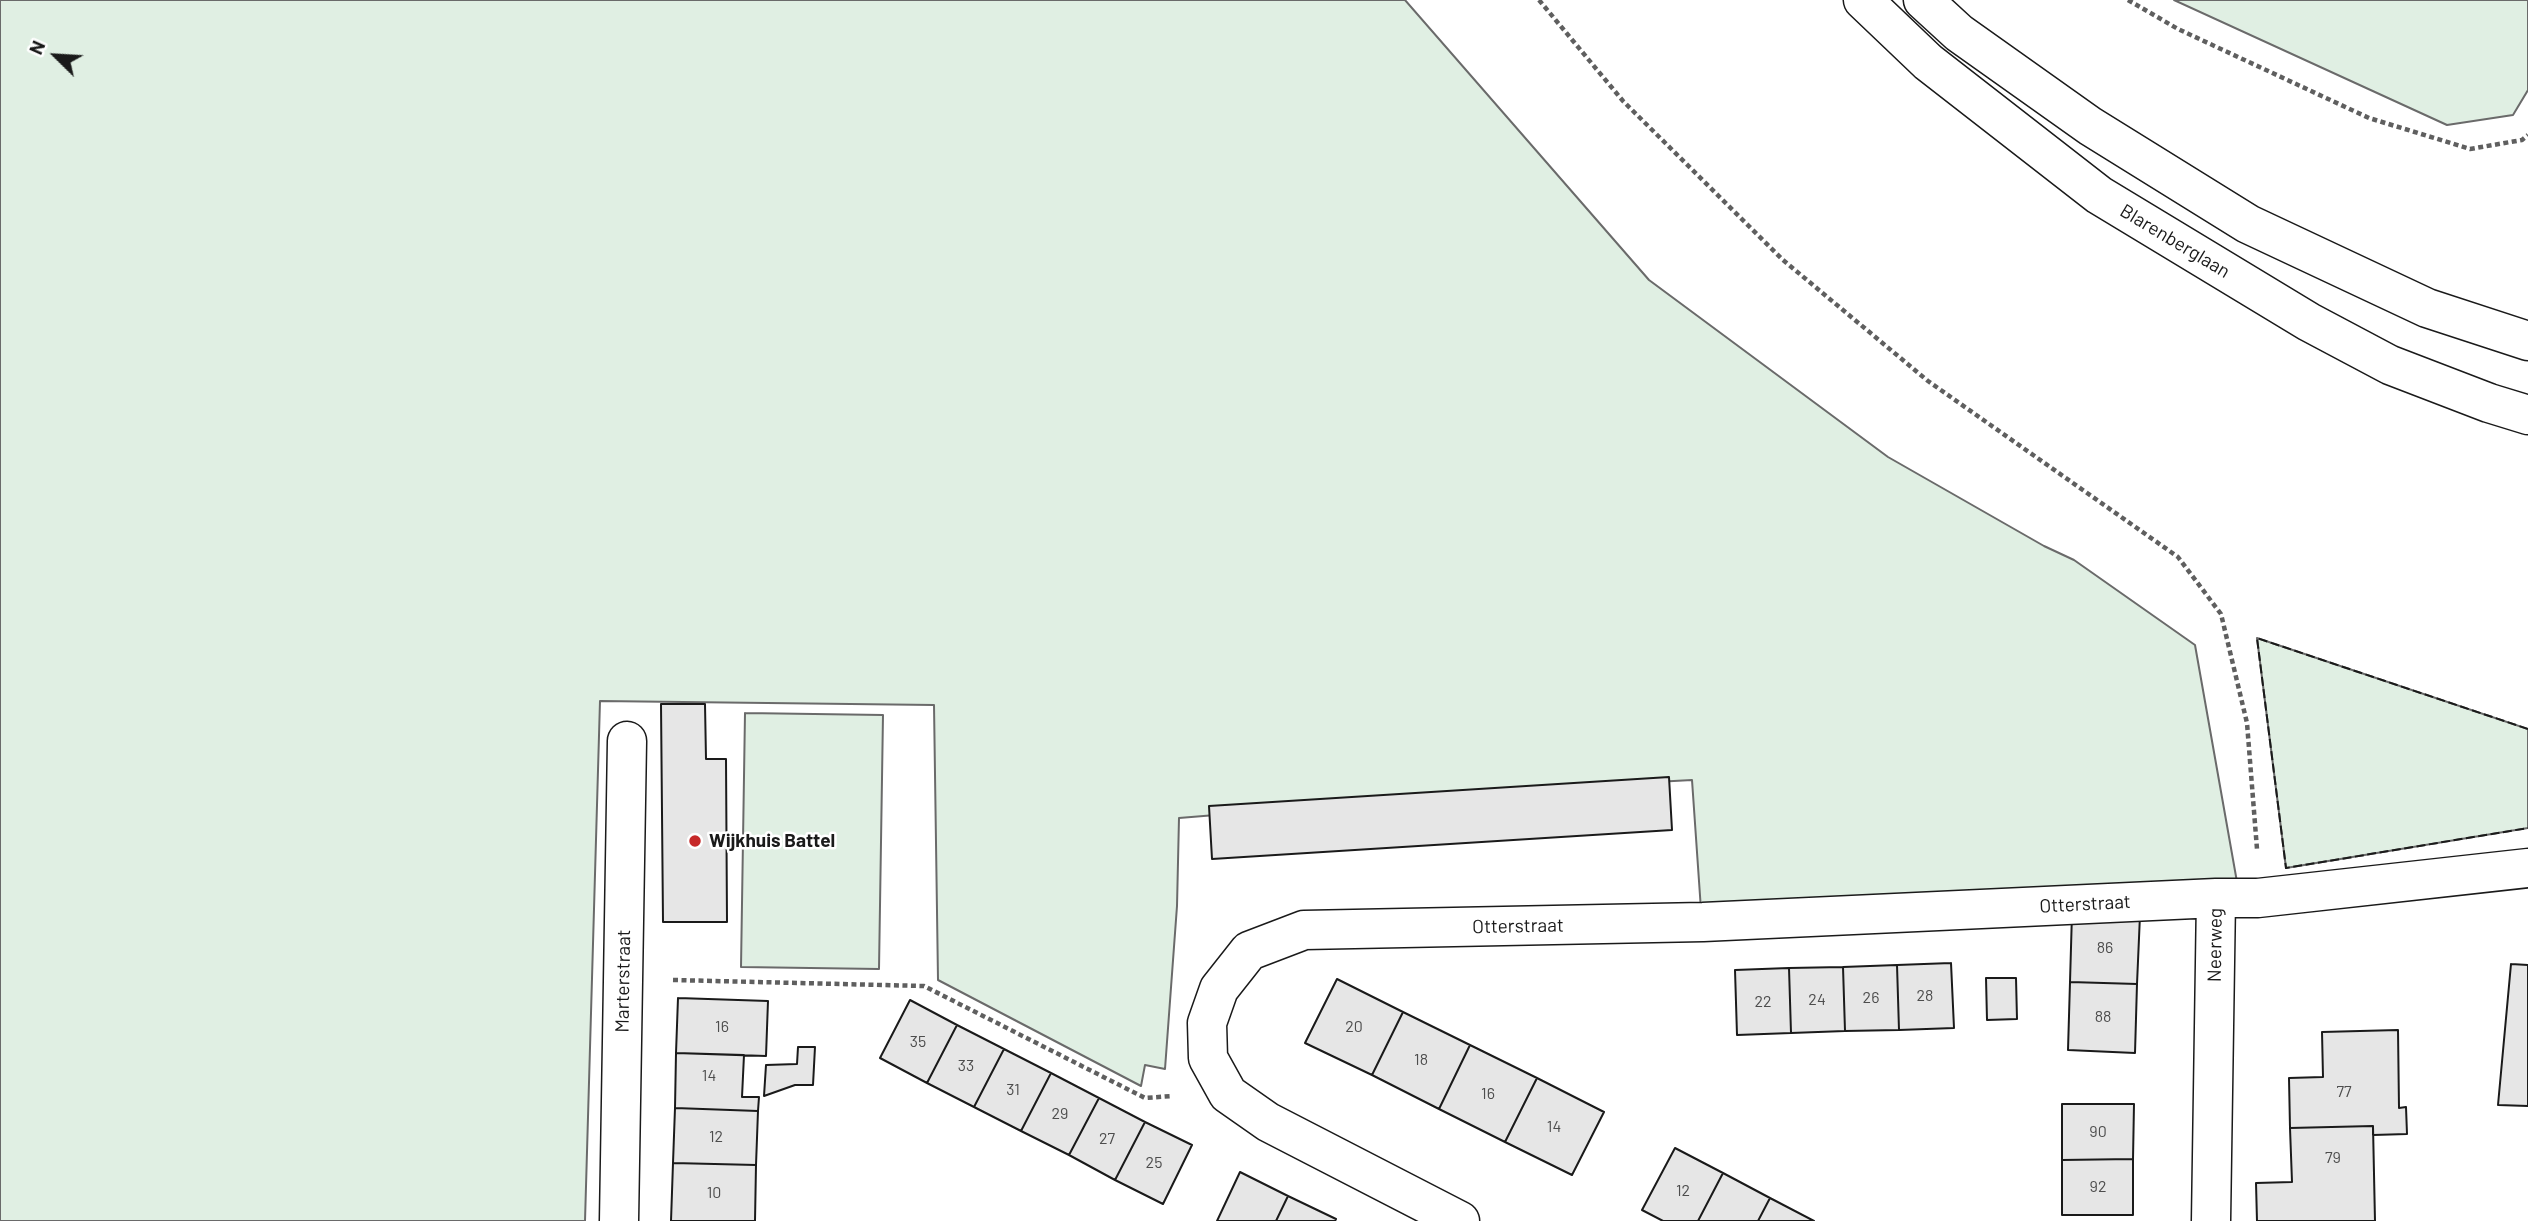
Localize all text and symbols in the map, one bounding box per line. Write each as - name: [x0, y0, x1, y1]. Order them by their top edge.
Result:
- north arrow: [21, 21, 91, 91]
- text: N: [23, 37, 49, 58]
- street label: Blarenberglaan: [2116, 199, 2234, 283]
- place label: Wijkhuis Battel: [709, 830, 835, 852]
- marker: Wijkhuis Battel: [687, 833, 703, 849]
- street label: Otterstraat: [2039, 890, 2131, 918]
- street label: Neerweg: [2203, 908, 2227, 982]
- street label: Otterstraat: [1472, 914, 1564, 938]
- street label: Marterstraat: [611, 929, 635, 1033]
- house number: 86: [2097, 938, 2113, 958]
- house number: 28: [1917, 986, 1933, 1006]
- house number: 26: [1863, 988, 1879, 1008]
- house number: 24: [1808, 990, 1826, 1010]
- house number: 22: [1754, 992, 1772, 1012]
- house number: 88: [2095, 1007, 2111, 1027]
- house number: 16: [715, 1017, 729, 1037]
- house number: 20: [1345, 1017, 1363, 1037]
- house number: 35: [910, 1032, 926, 1052]
- house number: 18: [1414, 1050, 1428, 1070]
- house number: 33: [958, 1056, 974, 1076]
- house number: 14: [702, 1066, 716, 1086]
- house number: 31: [1006, 1080, 1020, 1100]
- house number: 77: [2336, 1082, 2352, 1102]
- house number: 16: [1481, 1084, 1495, 1104]
- house number: 29: [1052, 1104, 1068, 1124]
- house number: 14: [1547, 1117, 1561, 1137]
- house number: 90: [2089, 1122, 2107, 1142]
- house number: 12: [709, 1127, 723, 1147]
- house number: 27: [1099, 1129, 1115, 1149]
- house number: 79: [2325, 1148, 2341, 1168]
- house number: 25: [1146, 1153, 1162, 1173]
- house number: 92: [2090, 1177, 2106, 1197]
- house number: 12: [1676, 1181, 1690, 1201]
- house number: 10: [707, 1183, 721, 1203]

